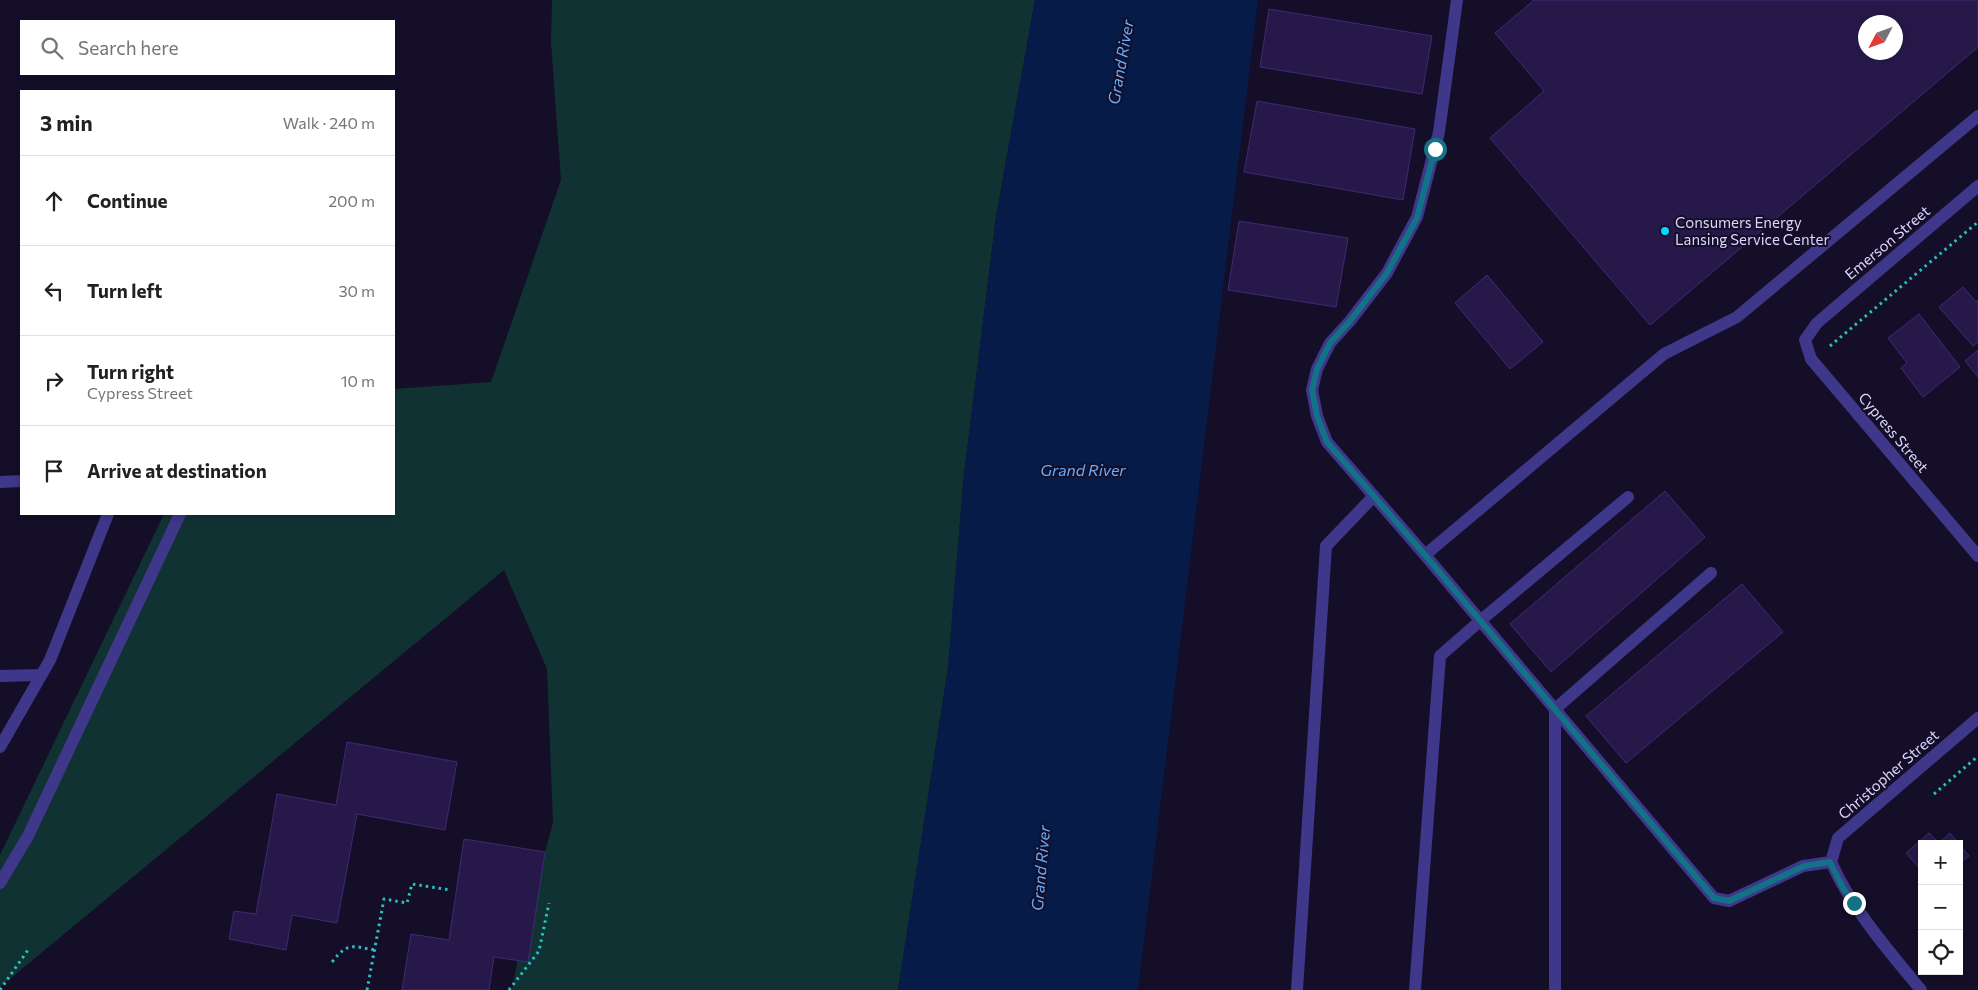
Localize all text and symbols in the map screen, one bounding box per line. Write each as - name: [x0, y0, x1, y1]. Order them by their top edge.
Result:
- north arrow: [1858, 15, 1903, 60]
- water label: Grand River: [1103, 18, 1137, 106]
- search box: [20, 20, 395, 75]
- icon: search: [38, 34, 66, 62]
- text: Search here: [78, 36, 178, 59]
- text: 3 min: [40, 110, 93, 135]
- text: Walk · 240 m: [283, 113, 375, 132]
- route start: [1424, 138, 1447, 161]
- icon: ahead: [40, 187, 68, 215]
- text: Continue: [87, 189, 167, 212]
- text: 200 m: [328, 191, 375, 210]
- street label: Emerson Street: [1841, 201, 1933, 283]
- place label: Consumers Energy Lansing Service Center: [1675, 213, 1830, 248]
- marker: Consumers Energy Lansing Service Center: [1659, 225, 1671, 237]
- icon: left: [40, 277, 68, 305]
- text: Turn left: [87, 279, 162, 302]
- text: 30 m: [338, 281, 375, 300]
- text: Turn right: [87, 360, 174, 383]
- icon: right: [40, 367, 68, 395]
- text: 10 m: [341, 371, 375, 390]
- text: Cypress Street: [87, 383, 193, 402]
- street label: Cypress Street: [1855, 388, 1933, 476]
- icon: arrive: [40, 457, 68, 485]
- text: Arrive at destination: [87, 459, 267, 482]
- water label: Grand River: [1040, 460, 1126, 479]
- street label: Christopher Street: [1834, 725, 1942, 823]
- water label: Grand River: [1027, 824, 1053, 911]
- map controls: [1918, 840, 1963, 975]
- button: +: [1918, 840, 1963, 885]
- button: −: [1918, 885, 1963, 930]
- route end: [1843, 892, 1866, 915]
- button: locate: [1918, 930, 1963, 975]

